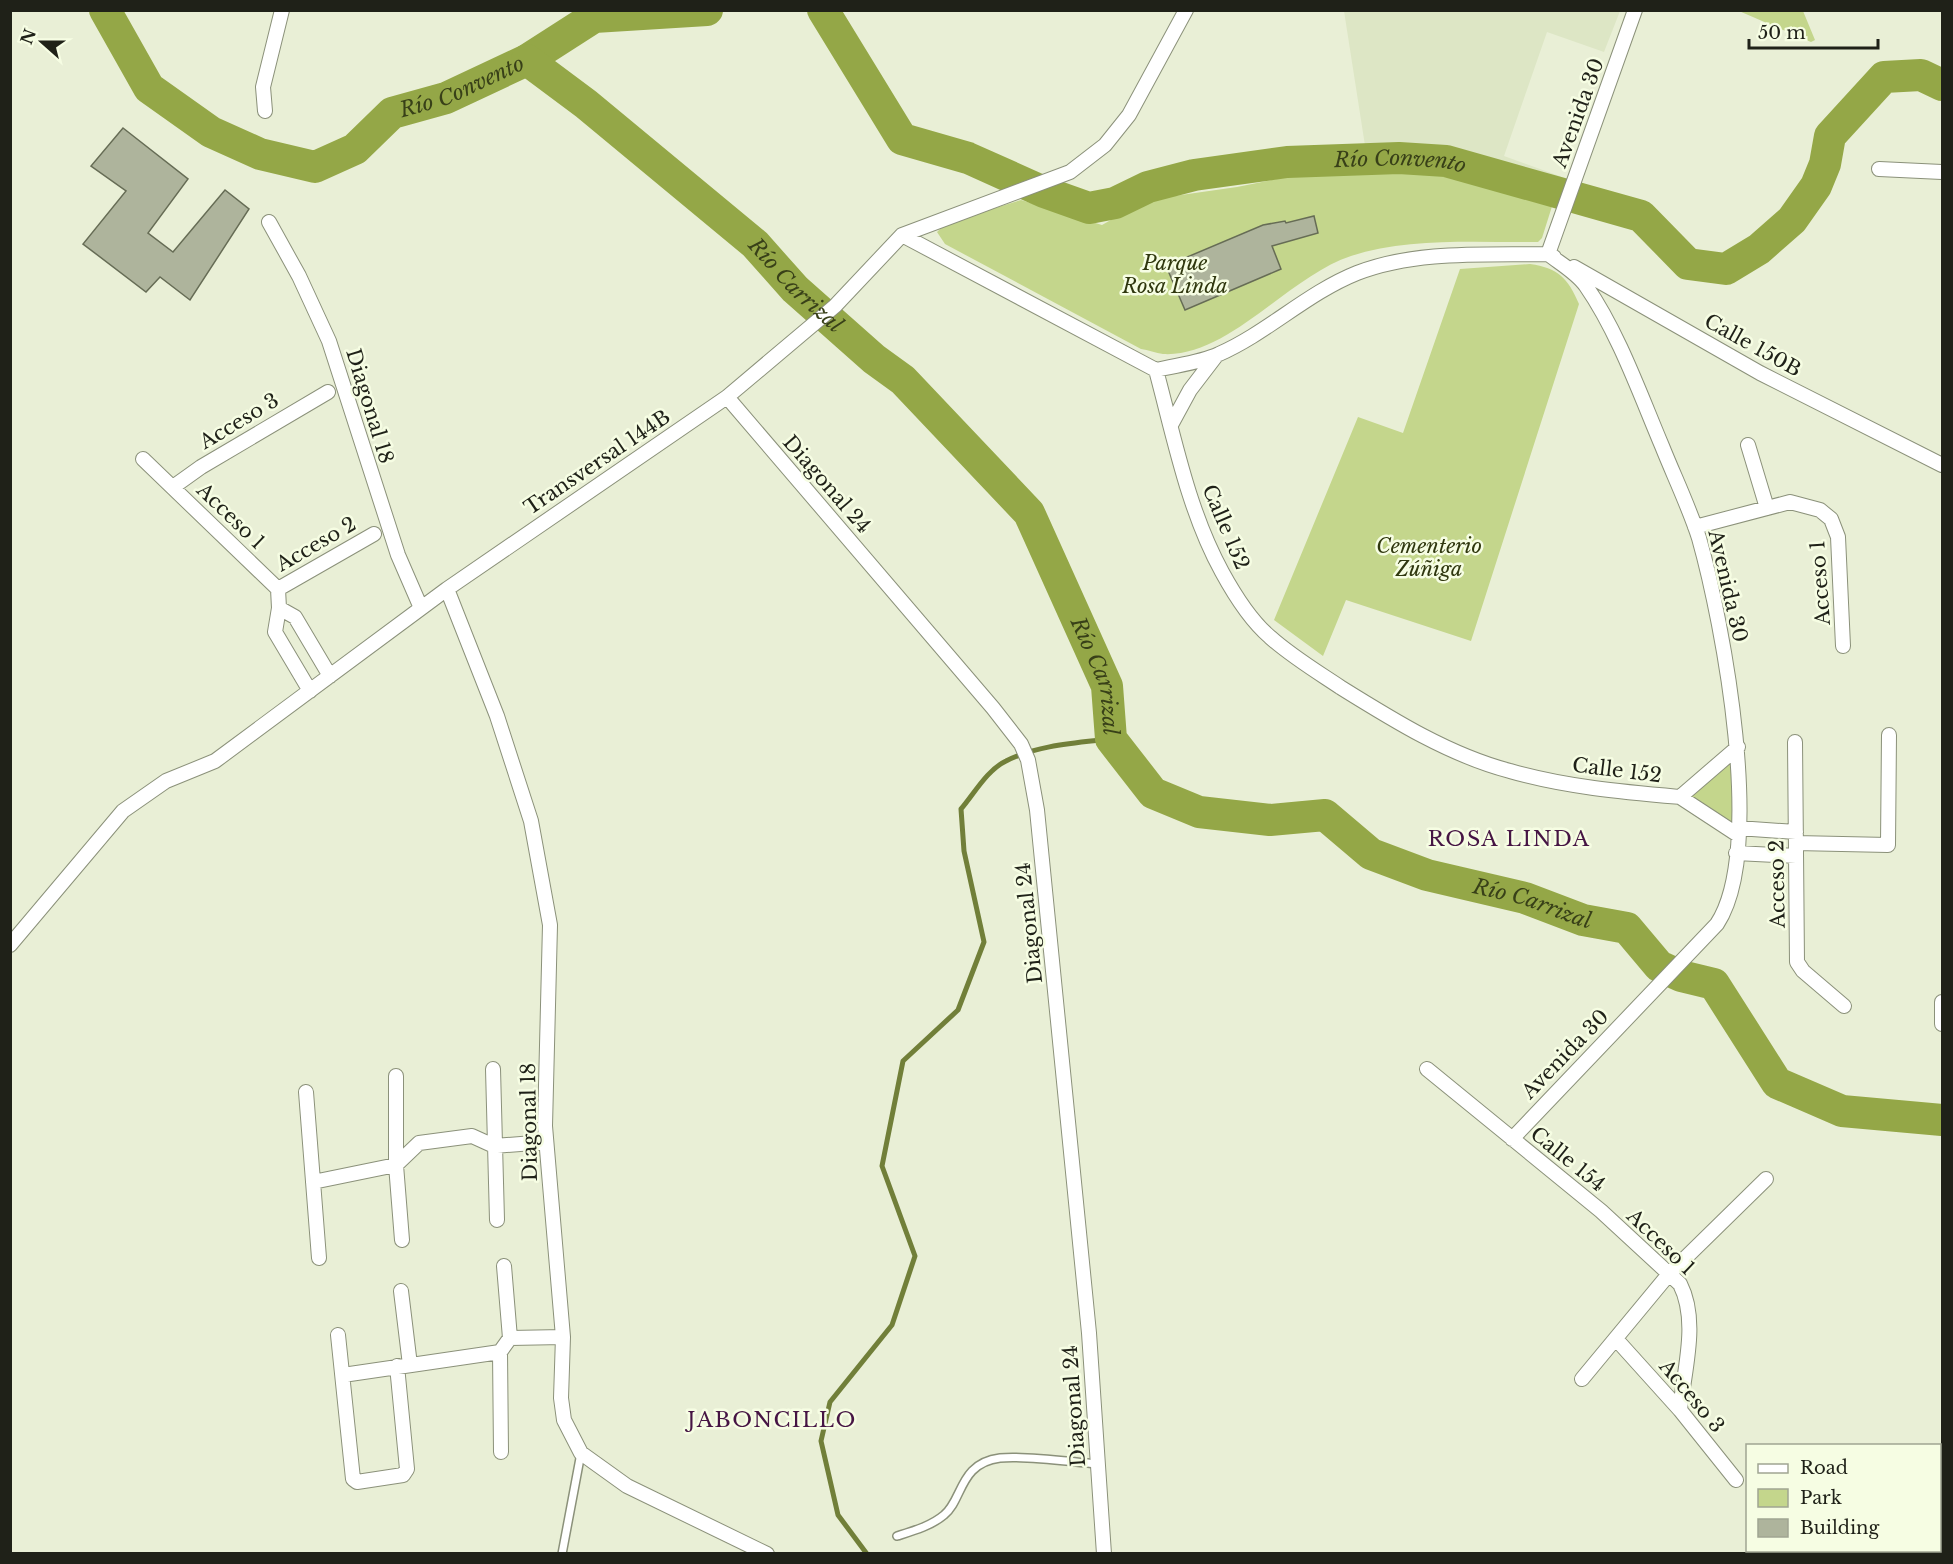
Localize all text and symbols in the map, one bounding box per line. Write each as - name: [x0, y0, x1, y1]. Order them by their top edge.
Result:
- north arrow: [12, 12, 72, 72]
- scale bar: [1749, 12, 1878, 50]
- text: 50 m: [1758, 22, 1806, 44]
- text: N: [16, 26, 40, 47]
- water label: Río Convento: [396, 50, 528, 124]
- street label: Avenida 30: [1547, 55, 1609, 172]
- water label: Río Convento: [1333, 145, 1469, 179]
- water label: Río Carrizal: [742, 232, 848, 338]
- park label: Parque Rosa Linda: [1121, 251, 1228, 298]
- street label: Calle 150B: [1700, 309, 1806, 381]
- street label: Diagonal 18: [341, 346, 399, 466]
- street label: Acceso 3: [194, 388, 283, 455]
- street label: Transversal 144B: [520, 404, 674, 520]
- street label: Diagonal 24: [778, 430, 876, 538]
- street label: Acceso 1: [191, 477, 270, 554]
- street label: Calle 152: [1197, 481, 1255, 573]
- street label: Acceso 2: [271, 512, 360, 577]
- street label: Avenida 30: [1703, 526, 1753, 645]
- park label: Cementerio Zúñiga: [1376, 534, 1482, 581]
- street label: Acceso 1: [1805, 540, 1835, 627]
- water label: Río Carrizal: [1064, 612, 1124, 736]
- street label: Calle 152: [1571, 753, 1663, 787]
- district label: ROSA LINDA: [1428, 826, 1590, 852]
- street label: Acceso 2: [1764, 840, 1790, 929]
- street label: Diagonal 24: [1011, 861, 1047, 985]
- water label: Río Carrizal: [1469, 873, 1594, 934]
- street label: Avenida 30: [1516, 1004, 1614, 1104]
- street label: Diagonal 18: [516, 1062, 542, 1182]
- street label: Calle 154: [1526, 1122, 1610, 1196]
- street label: Acceso 1: [1621, 1203, 1700, 1280]
- street label: Diagonal 24: [1058, 1344, 1090, 1468]
- street label: Acceso 3: [1654, 1354, 1730, 1438]
- district label: JABONCILLO: [684, 1407, 857, 1433]
- legend: [1746, 1444, 1941, 1552]
- text: Road: [1800, 1457, 1848, 1479]
- text: Park: [1800, 1487, 1842, 1509]
- text: Building: [1800, 1517, 1879, 1539]

